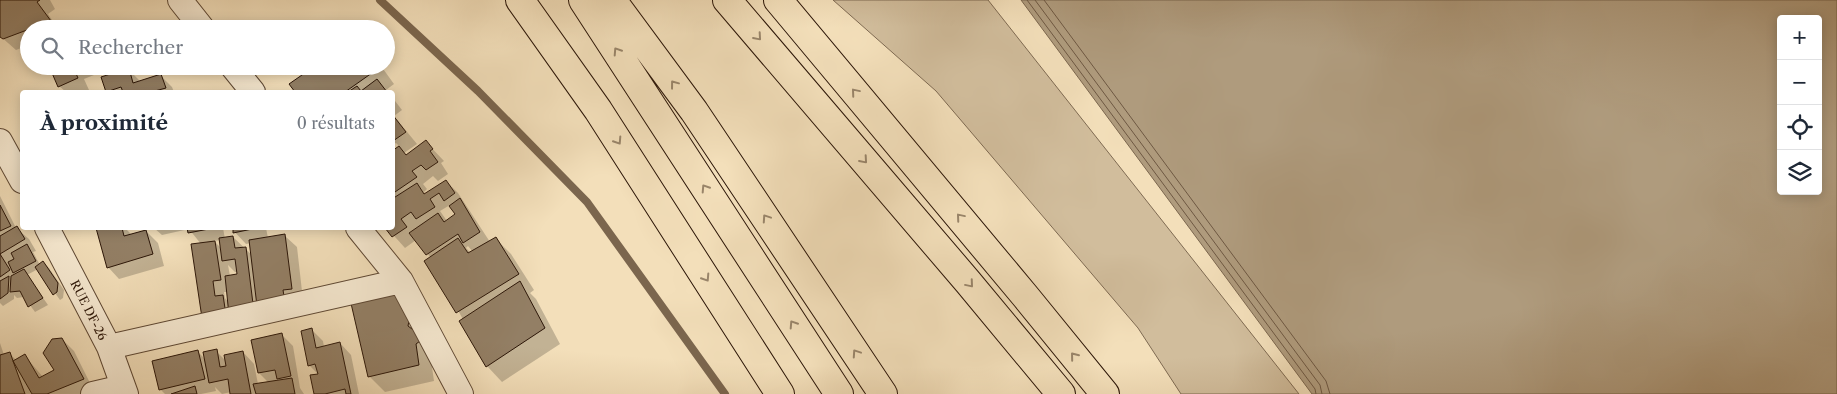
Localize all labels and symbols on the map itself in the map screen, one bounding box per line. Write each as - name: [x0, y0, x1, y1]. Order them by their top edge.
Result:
- one-way arrow: [753, 31, 761, 40]
- one-way arrow: [613, 47, 623, 56]
- one-way arrow: [671, 80, 680, 90]
- one-way arrow: [852, 89, 861, 98]
- one-way arrow: [612, 135, 621, 144]
- one-way arrow: [858, 155, 867, 164]
- one-way arrow: [701, 184, 711, 193]
- one-way arrow: [957, 214, 965, 223]
- one-way arrow: [763, 215, 772, 224]
- one-way arrow: [699, 272, 709, 281]
- street label: RUE DF-26: [67, 277, 111, 343]
- one-way arrow: [964, 278, 972, 287]
- one-way arrow: [790, 320, 799, 329]
- one-way arrow: [853, 350, 862, 359]
- one-way arrow: [1071, 353, 1079, 362]

